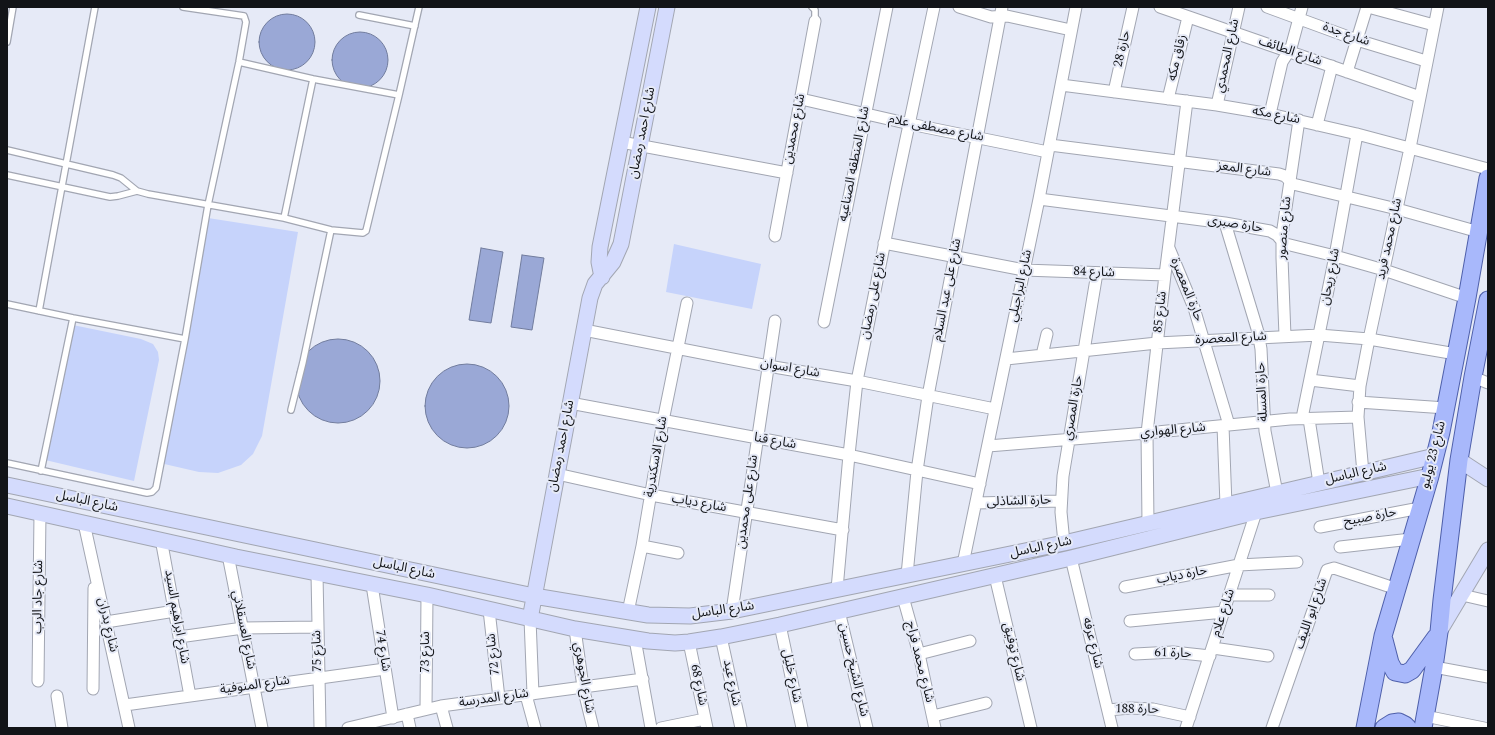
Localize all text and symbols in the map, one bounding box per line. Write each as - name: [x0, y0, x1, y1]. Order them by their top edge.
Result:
- street label: شارع المحمدي: [1213, 18, 1243, 94]
- street label: شارع جدة: [1321, 20, 1371, 50]
- street label: حارة 28: [1111, 29, 1135, 69]
- street label: زقاق مكه: [1165, 33, 1191, 83]
- street label: شارع الطائف: [1256, 34, 1324, 70]
- street label: شارع احمد رمضان: [626, 86, 660, 180]
- street label: شارع محمدين: [781, 92, 809, 166]
- street label: شارع مكه: [1251, 104, 1301, 128]
- street label: شارع المنطقه الصناعيه: [836, 105, 874, 223]
- street label: شارع مصطفى علام: [887, 112, 985, 146]
- street label: شارع المعز: [1216, 159, 1272, 181]
- street label: شارع منصور: [1274, 196, 1296, 260]
- street label: شارع محمد فريد: [1374, 197, 1406, 281]
- street label: حارة صبرى: [1206, 213, 1264, 237]
- street label: شارع على عبد السلام: [930, 237, 966, 343]
- street label: شارع ريحان: [1318, 247, 1344, 307]
- street label: شارع البراجيلي: [1006, 248, 1036, 324]
- street label: شارع على رمضان: [858, 251, 890, 341]
- street label: حارة المعصرة: [1166, 256, 1206, 324]
- street label: شارع 84: [1073, 264, 1115, 282]
- street label: شارع 85: [1151, 291, 1171, 333]
- street label: شارع المعصرة: [1195, 329, 1267, 349]
- street label: شارع اسوان: [759, 356, 821, 382]
- street label: حارة المسلة: [1254, 362, 1272, 422]
- street label: حارة المصري: [1061, 374, 1087, 442]
- street label: شارع احمد رمضان: [545, 399, 579, 493]
- street label: شارع الاسكندرية: [642, 415, 672, 499]
- street label: شارع الهواري: [1140, 420, 1206, 442]
- street label: شارع 23 يوليو: [1418, 420, 1450, 490]
- street label: شارع قنا: [753, 431, 797, 453]
- street label: شارع على محمدين: [734, 454, 762, 550]
- street label: شارع الباسل: [1324, 459, 1388, 489]
- street label: شارع الباسل: [55, 488, 119, 516]
- street label: شارع دياب: [670, 492, 728, 516]
- street label: حارة الشاذلى: [986, 493, 1052, 511]
- street label: حارة صبيح: [1342, 505, 1398, 531]
- street label: شارع الباسل: [1009, 534, 1073, 562]
- street label: شارع الباسل: [372, 555, 436, 583]
- street label: شارع جاد الرب: [31, 560, 47, 634]
- street label: حارة دياب: [1155, 563, 1209, 589]
- street label: شارع ابراهيم السيد: [160, 569, 192, 665]
- street label: شارع ابو الليف: [1293, 576, 1331, 652]
- street label: شارع علام: [1209, 587, 1239, 639]
- street label: شارع العسقلاني: [228, 589, 258, 671]
- street label: شارع بدران: [93, 596, 121, 654]
- street label: شارع الباسل: [691, 599, 755, 623]
- street label: شارع عرفه: [1078, 616, 1106, 670]
- street label: شارع محمد فراج: [901, 620, 937, 704]
- street label: شارع توفيق: [999, 621, 1027, 683]
- street label: شارع الشيخ حسين: [835, 622, 871, 718]
- street label: شارع 74: [371, 629, 393, 673]
- street label: شارع 75: [310, 630, 326, 672]
- street label: شارع 73: [418, 631, 434, 673]
- street label: شارع 72: [484, 633, 504, 675]
- street label: شارع الجوهري: [569, 641, 597, 715]
- street label: حارة 61: [1154, 646, 1192, 662]
- street label: شارع خليل: [778, 648, 804, 704]
- street label: شارع عيد: [718, 658, 744, 708]
- street label: شارع 68: [686, 663, 710, 707]
- street label: شارع المنوفية: [219, 673, 291, 699]
- street label: شارع المدرسة: [458, 686, 530, 712]
- street label: حارة 188: [1115, 702, 1159, 718]

